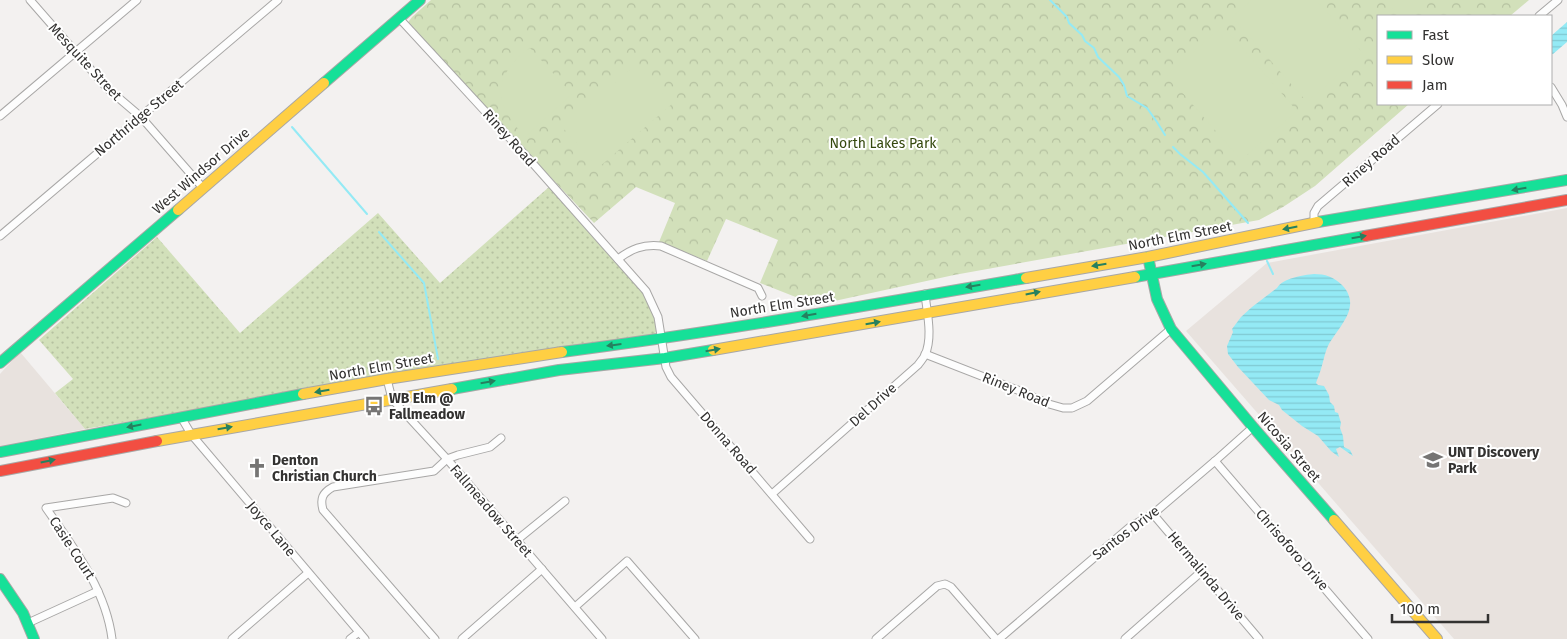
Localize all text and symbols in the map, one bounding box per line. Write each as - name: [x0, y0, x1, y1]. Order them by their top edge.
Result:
- legend: [1377, 15, 1552, 105]
- street label: Mesquite Street: [45, 20, 126, 105]
- text: Fast: [1422, 26, 1449, 44]
- text: Slow: [1422, 51, 1454, 69]
- street label: Northridge Street: [91, 75, 188, 160]
- text: Jam: [1422, 76, 1448, 94]
- street label: Riney Road: [479, 106, 539, 170]
- street label: West Windsor Drive: [149, 124, 253, 218]
- street label: Riney Road: [1339, 131, 1403, 191]
- park label: North Lakes Park: [829, 135, 937, 152]
- one-way arrow: [1511, 185, 1527, 193]
- street label: North Elm Street: [1127, 217, 1234, 254]
- one-way arrow: [1282, 224, 1297, 232]
- one-way arrow: [1351, 233, 1367, 241]
- one-way arrow: [1191, 261, 1207, 269]
- one-way arrow: [1091, 262, 1107, 270]
- one-way arrow: [965, 283, 981, 291]
- street label: North Elm Street: [729, 288, 836, 322]
- one-way arrow: [1025, 289, 1041, 297]
- one-way arrow: [800, 312, 816, 320]
- one-way arrow: [865, 318, 881, 326]
- one-way arrow: [606, 341, 622, 349]
- one-way arrow: [705, 346, 721, 354]
- street label: North Elm Street: [328, 349, 435, 385]
- street label: Riney Road: [980, 369, 1052, 411]
- one-way arrow: [481, 378, 497, 386]
- street label: Del Drive: [846, 380, 900, 430]
- one-way arrow: [313, 388, 329, 396]
- place label: WB Elm @ Fallmeadow: [389, 390, 465, 423]
- bus stop icon: WB Elm @ Fallmeadow: [363, 395, 385, 417]
- street label: Donna Road: [696, 408, 760, 478]
- street label: Nicosia Street: [1254, 408, 1325, 486]
- one-way arrow: [126, 422, 141, 430]
- one-way arrow: [217, 424, 233, 432]
- place label: UNT Discovery Park: [1448, 444, 1540, 477]
- school or university icon: UNT Discovery Park: [1422, 449, 1444, 471]
- place label: Denton Christian Church: [272, 452, 377, 485]
- one-way arrow: [40, 457, 55, 465]
- church icon: Denton Christian Church: [246, 457, 268, 479]
- street label: Fallmeadow Street: [446, 461, 536, 561]
- street label: Joyce Lane: [243, 498, 299, 560]
- street label: Santos Drive: [1089, 502, 1163, 564]
- street label: Chrisoforo Drive: [1252, 506, 1332, 594]
- street label: Casie Court: [45, 513, 99, 583]
- street label: Hermalinda Drive: [1164, 528, 1248, 624]
- scale bar: [1392, 592, 1488, 624]
- text: 100 m: [1400, 600, 1440, 618]

